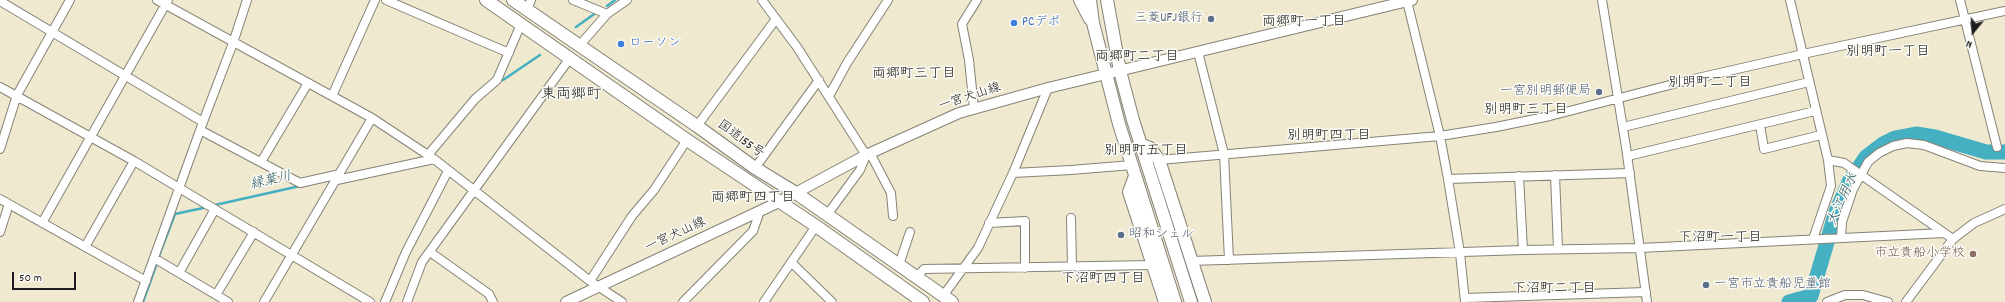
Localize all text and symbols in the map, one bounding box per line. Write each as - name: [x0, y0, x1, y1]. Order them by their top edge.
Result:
- place label: 三菱UFJ銀行: [1134, 11, 1203, 27]
- north arrow: [1953, 12, 1993, 52]
- marker: 三菱UFJ銀行: [1206, 14, 1216, 24]
- place label: PCデポ: [1022, 15, 1060, 31]
- district label: 両郷町一丁目: [1262, 15, 1346, 31]
- marker: PCデポ: [1009, 18, 1019, 28]
- text: N: [1964, 35, 1974, 52]
- place label: ローソン: [629, 36, 681, 52]
- marker: ローソン: [616, 39, 626, 49]
- district label: 別明町一丁目: [1846, 45, 1930, 61]
- district label: 両郷町二丁目: [1095, 50, 1179, 66]
- district label: 両郷町三丁目: [872, 67, 956, 83]
- district label: 別明町二丁目: [1668, 76, 1752, 92]
- street label: 一宮犬山線: [937, 81, 1003, 115]
- place label: 一宮別明郵便局: [1500, 84, 1591, 100]
- district label: 東両郷町: [541, 87, 601, 105]
- marker: 一宮別明郵便局: [1594, 87, 1604, 97]
- district label: 別明町三丁目: [1484, 103, 1568, 119]
- street label: 国道155号: [714, 118, 766, 162]
- district label: 別明町四丁目: [1287, 129, 1371, 145]
- district label: 別明町五丁目: [1104, 144, 1188, 160]
- water label: 縁葉川: [249, 169, 293, 195]
- water label: 大江用水: [1825, 171, 1863, 229]
- district label: 両郷町四丁目: [711, 191, 795, 207]
- street label: 一宮犬山線: [643, 215, 709, 257]
- place label: 昭和シェル: [1129, 227, 1194, 243]
- marker: 昭和シェル: [1116, 230, 1126, 240]
- district label: 下沼町一丁目: [1678, 231, 1762, 247]
- place label: 市立貴船小学校: [1874, 246, 1965, 262]
- marker: 市立貴船小学校: [1968, 249, 1978, 259]
- scale bar: [14, 264, 78, 290]
- text: 50 m: [19, 270, 42, 287]
- district label: 下沼町四丁目: [1061, 272, 1145, 288]
- place label: 一宮市立貴船児童館: [1714, 277, 1831, 293]
- marker: 一宮市立貴船児童館: [1701, 280, 1711, 290]
- district label: 下沼町二丁目: [1512, 282, 1596, 298]

